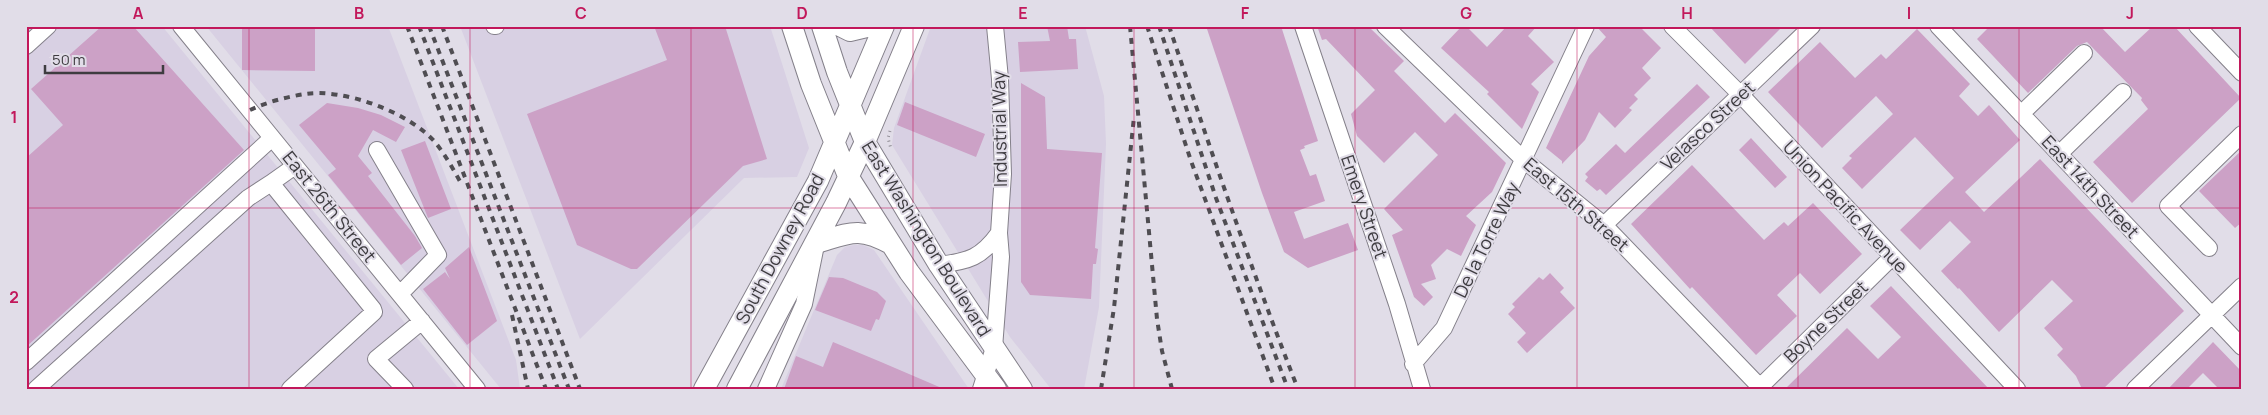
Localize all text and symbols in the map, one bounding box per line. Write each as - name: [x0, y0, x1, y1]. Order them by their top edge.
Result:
- text: A: [133, 2, 144, 24]
- text: B: [354, 2, 364, 24]
- text: C: [575, 2, 587, 24]
- text: D: [796, 2, 808, 24]
- text: E: [1018, 2, 1028, 24]
- text: F: [1241, 2, 1250, 24]
- text: G: [1460, 2, 1472, 24]
- text: H: [1681, 2, 1693, 24]
- text: I: [1907, 2, 1911, 24]
- text: J: [2126, 2, 2134, 24]
- scale bar: [45, 42, 162, 74]
- text: 50 m: [52, 49, 86, 70]
- street label: Industrial Way: [986, 70, 1012, 187]
- street label: Velasco Street: [1655, 75, 1760, 175]
- text: 1: [10, 106, 18, 128]
- street label: East 14th Street: [2037, 130, 2145, 243]
- street label: Union Pacific Avenue: [1778, 135, 1913, 278]
- street label: East Washington Boulevard: [857, 136, 997, 341]
- street label: East 26th Street: [278, 146, 382, 267]
- street label: Emery Street: [1336, 152, 1394, 262]
- street label: East 15th Street: [1519, 152, 1634, 257]
- street label: South Downey Road: [729, 169, 829, 328]
- street label: De la Torre Way: [1448, 177, 1525, 301]
- street label: Boyne Street: [1778, 275, 1873, 368]
- text: 2: [9, 286, 19, 308]

